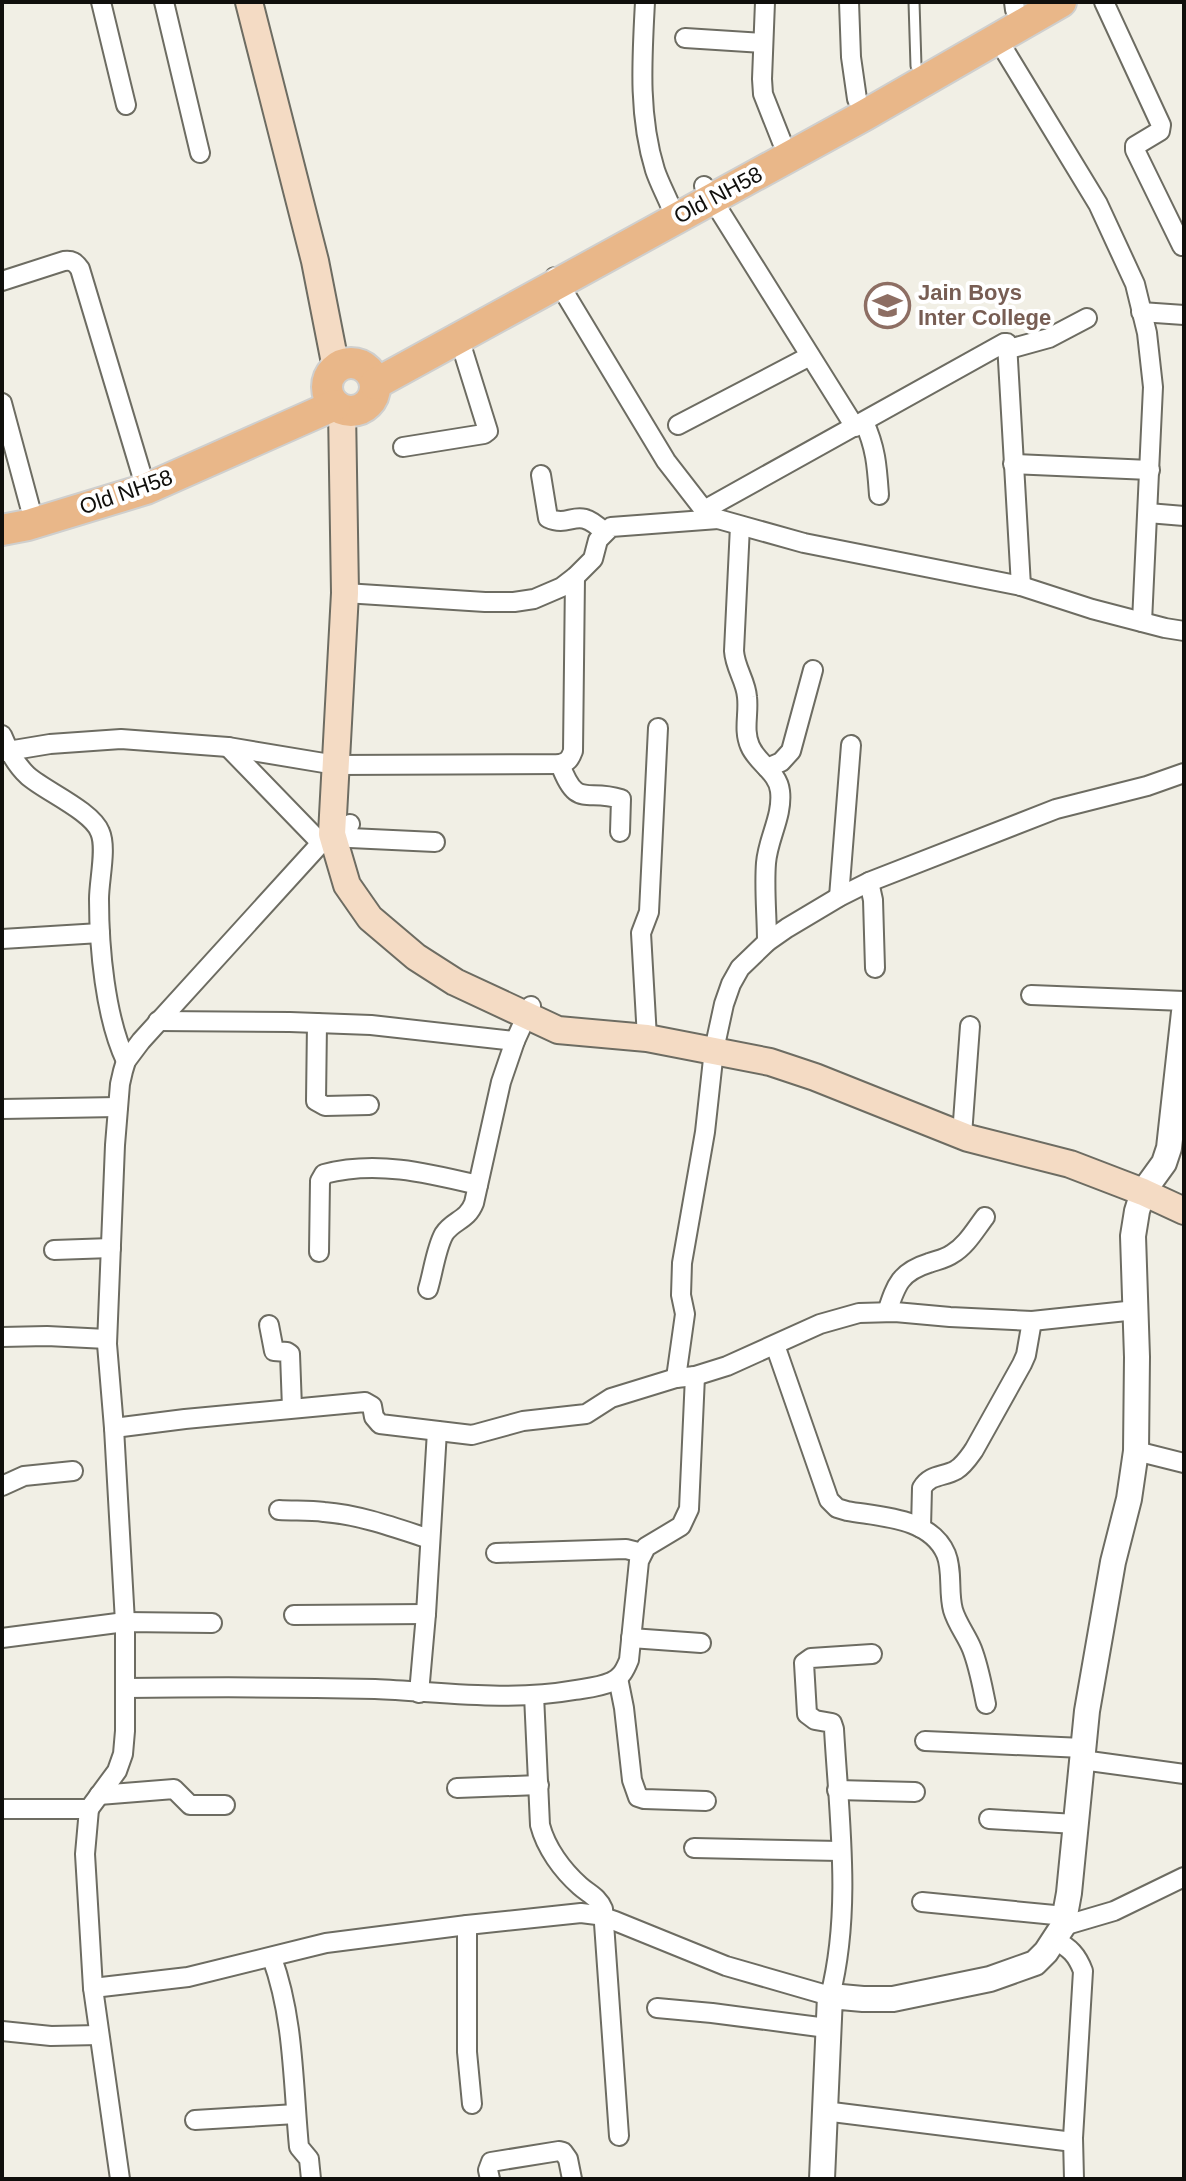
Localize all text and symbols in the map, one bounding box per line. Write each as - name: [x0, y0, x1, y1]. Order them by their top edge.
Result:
- street label: Old NH58: [669, 161, 767, 229]
- place label: Jain Boys Inter College: [918, 280, 1051, 330]
- school or university icon: Jain Boys Inter College: [863, 281, 911, 329]
- street label: Old NH58: [76, 464, 176, 520]

